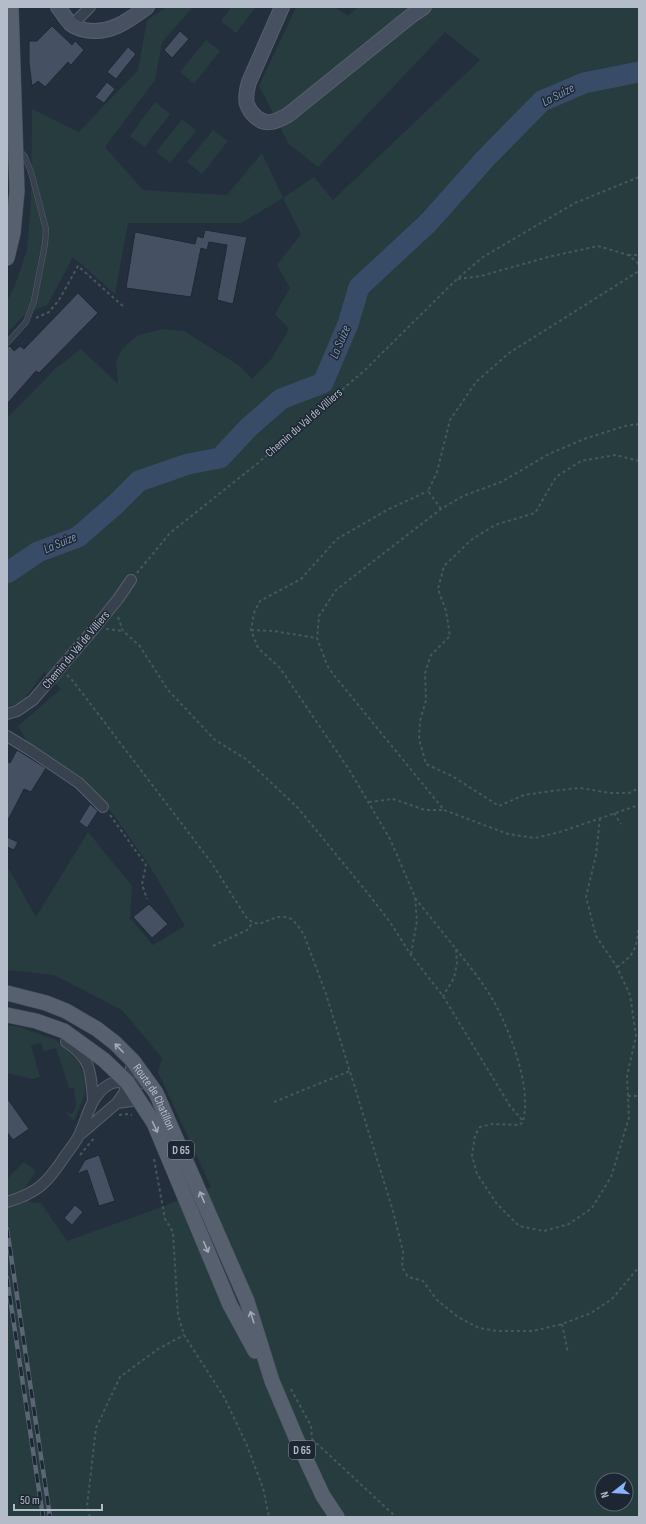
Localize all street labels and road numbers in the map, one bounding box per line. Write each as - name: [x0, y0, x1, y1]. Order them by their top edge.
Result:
- street label: Chemin du Val de Villiers: [262, 385, 346, 461]
- street label: Chemin du Val de Villiers: [39, 608, 113, 692]
- street label: Route de Chatillon: [130, 1061, 179, 1132]
- road number: D 65: [168, 1141, 194, 1159]
- road number: D 65: [289, 1441, 315, 1459]

